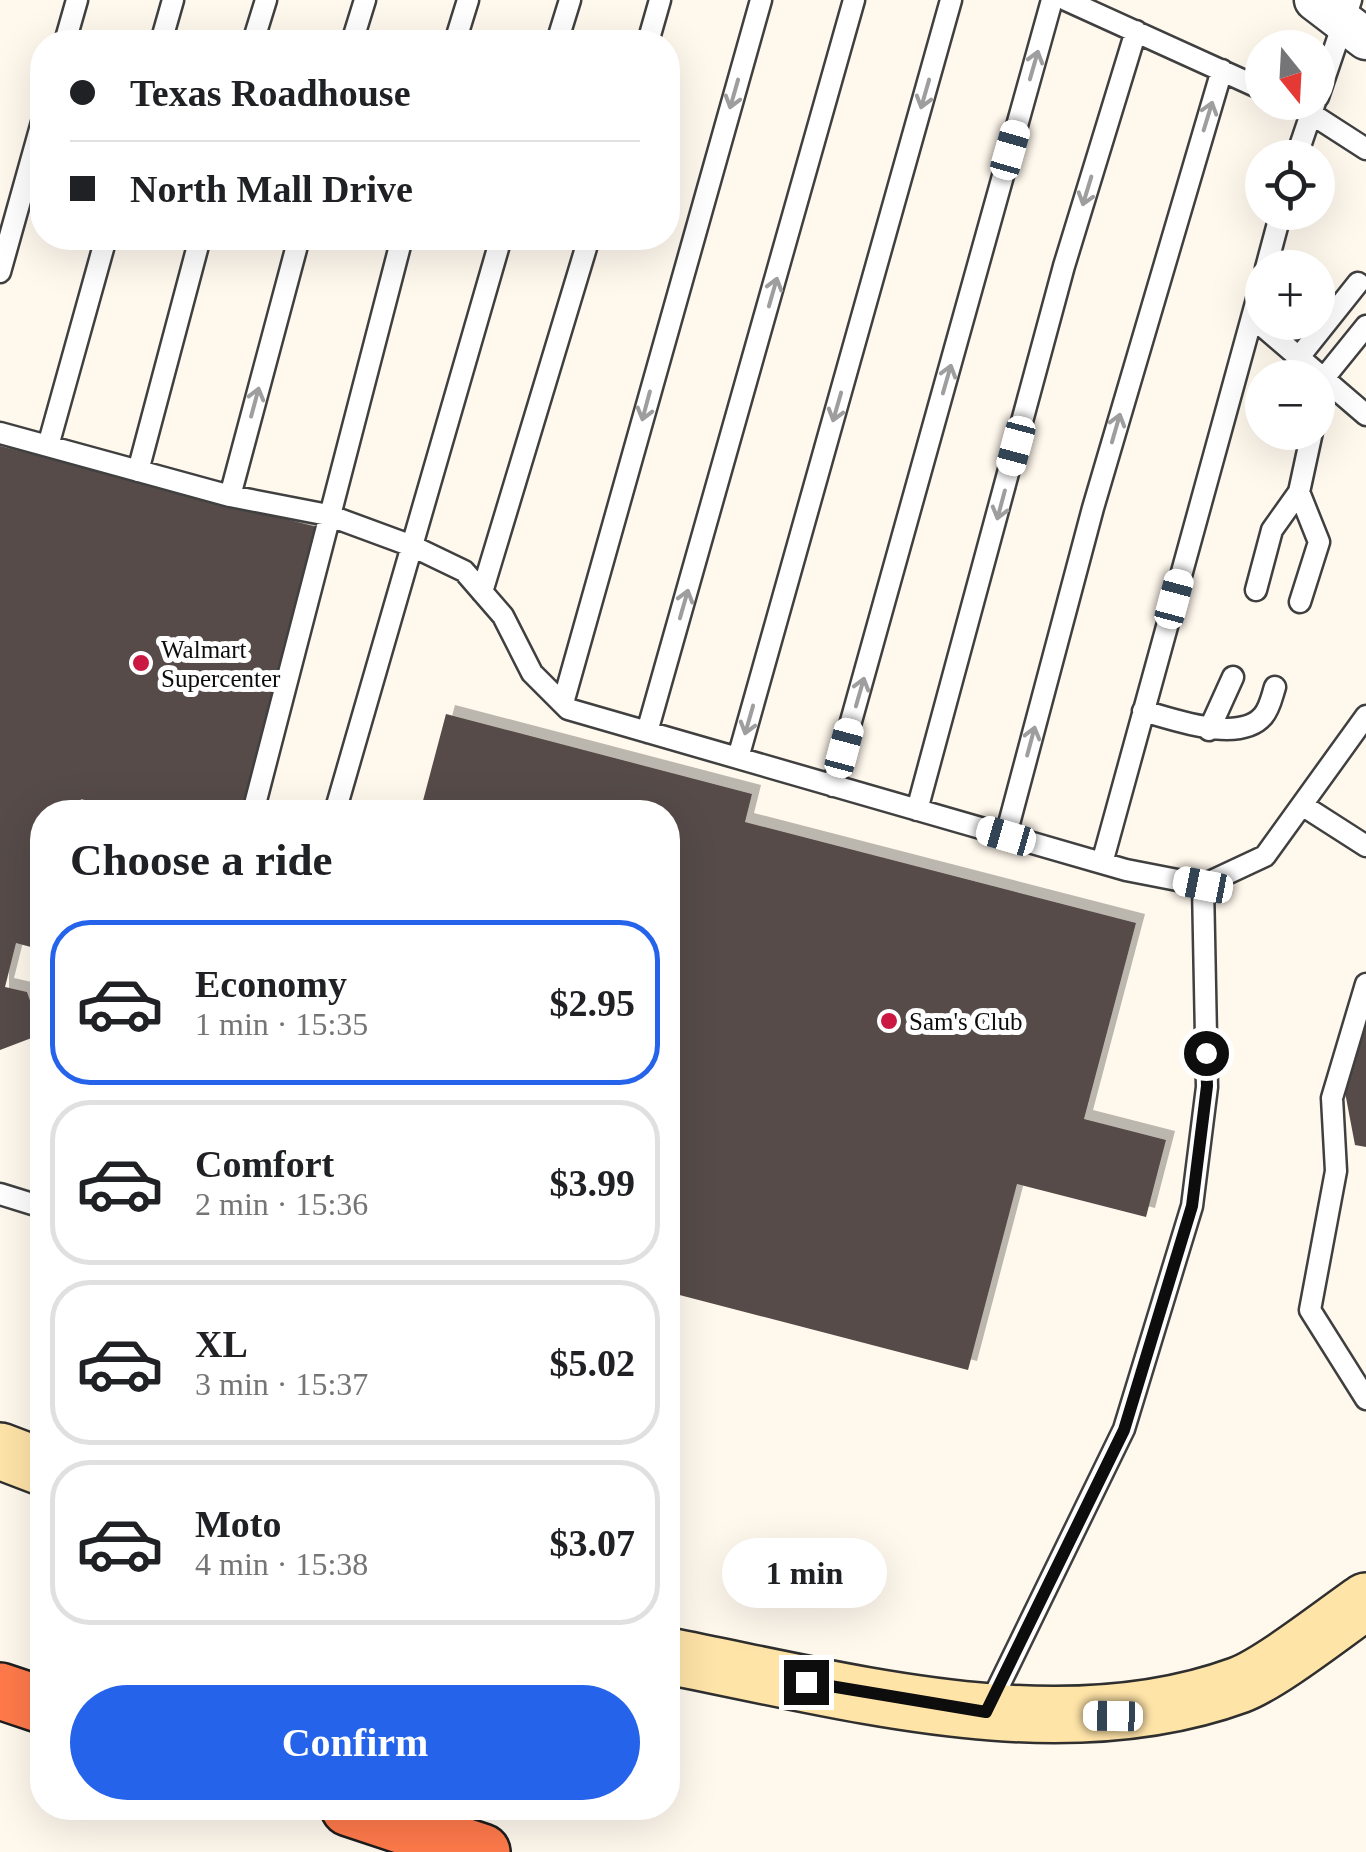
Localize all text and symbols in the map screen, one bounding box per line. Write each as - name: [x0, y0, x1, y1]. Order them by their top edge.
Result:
- north arrow: [1245, 30, 1335, 120]
- map controls: [1245, 30, 1335, 450]
- one-way arrow: [1025, 50, 1044, 82]
- text: Texas Roadhouse: [130, 72, 411, 114]
- one-way arrow: [724, 77, 742, 109]
- one-way arrow: [915, 78, 933, 109]
- one-way arrow: [1200, 101, 1218, 132]
- car: [987, 117, 1033, 183]
- button: locate: [1245, 140, 1335, 230]
- text: North Mall Drive: [130, 168, 413, 210]
- one-way arrow: [1077, 175, 1095, 207]
- button: +: [1245, 250, 1335, 340]
- one-way arrow: [764, 276, 783, 308]
- button: −: [1245, 360, 1335, 450]
- one-way arrow: [938, 363, 957, 395]
- one-way arrow: [246, 387, 265, 418]
- one-way arrow: [635, 390, 654, 421]
- one-way arrow: [827, 391, 845, 422]
- one-way arrow: [1108, 412, 1126, 444]
- car: [994, 413, 1038, 479]
- one-way arrow: [990, 489, 1009, 520]
- car: [1152, 566, 1196, 632]
- one-way arrow: [676, 589, 694, 620]
- place label: Walmart Supercenter: [161, 636, 281, 692]
- marker: Walmart Supercenter: [130, 652, 152, 674]
- one-way arrow: [851, 677, 870, 708]
- one-way arrow: [739, 703, 757, 735]
- car: [822, 715, 866, 781]
- one-way arrow: [1022, 726, 1041, 757]
- car: [973, 813, 1039, 859]
- text: Choose a ride: [70, 835, 333, 885]
- car: [1171, 865, 1235, 905]
- icon: car: [75, 958, 165, 1048]
- text: Economy: [195, 963, 347, 1005]
- text: $2.95: [550, 982, 635, 1024]
- text: 1 min · 15:35: [195, 1006, 368, 1042]
- place label: Sam's Club: [909, 1008, 1023, 1035]
- marker: Sam's Club: [878, 1010, 900, 1032]
- route start: [1184, 1031, 1229, 1076]
- icon: car: [75, 1138, 165, 1228]
- text: Comfort: [195, 1143, 334, 1185]
- text: $3.99: [550, 1162, 635, 1204]
- text: 2 min · 15:36: [195, 1186, 368, 1222]
- icon: car: [75, 1318, 165, 1408]
- text: XL: [195, 1323, 248, 1365]
- text: $5.02: [550, 1342, 635, 1384]
- text: 3 min · 15:37: [195, 1366, 368, 1402]
- icon: car: [75, 1498, 165, 1588]
- text: Moto: [195, 1503, 282, 1545]
- text: $3.07: [550, 1522, 635, 1564]
- callout: 1 min: [724, 1537, 888, 1607]
- text: 4 min · 15:38: [195, 1546, 368, 1582]
- text: 1 min: [766, 1555, 843, 1591]
- route end: [784, 1660, 829, 1705]
- button: Confirm: [70, 1685, 640, 1800]
- car: [1083, 1700, 1143, 1732]

